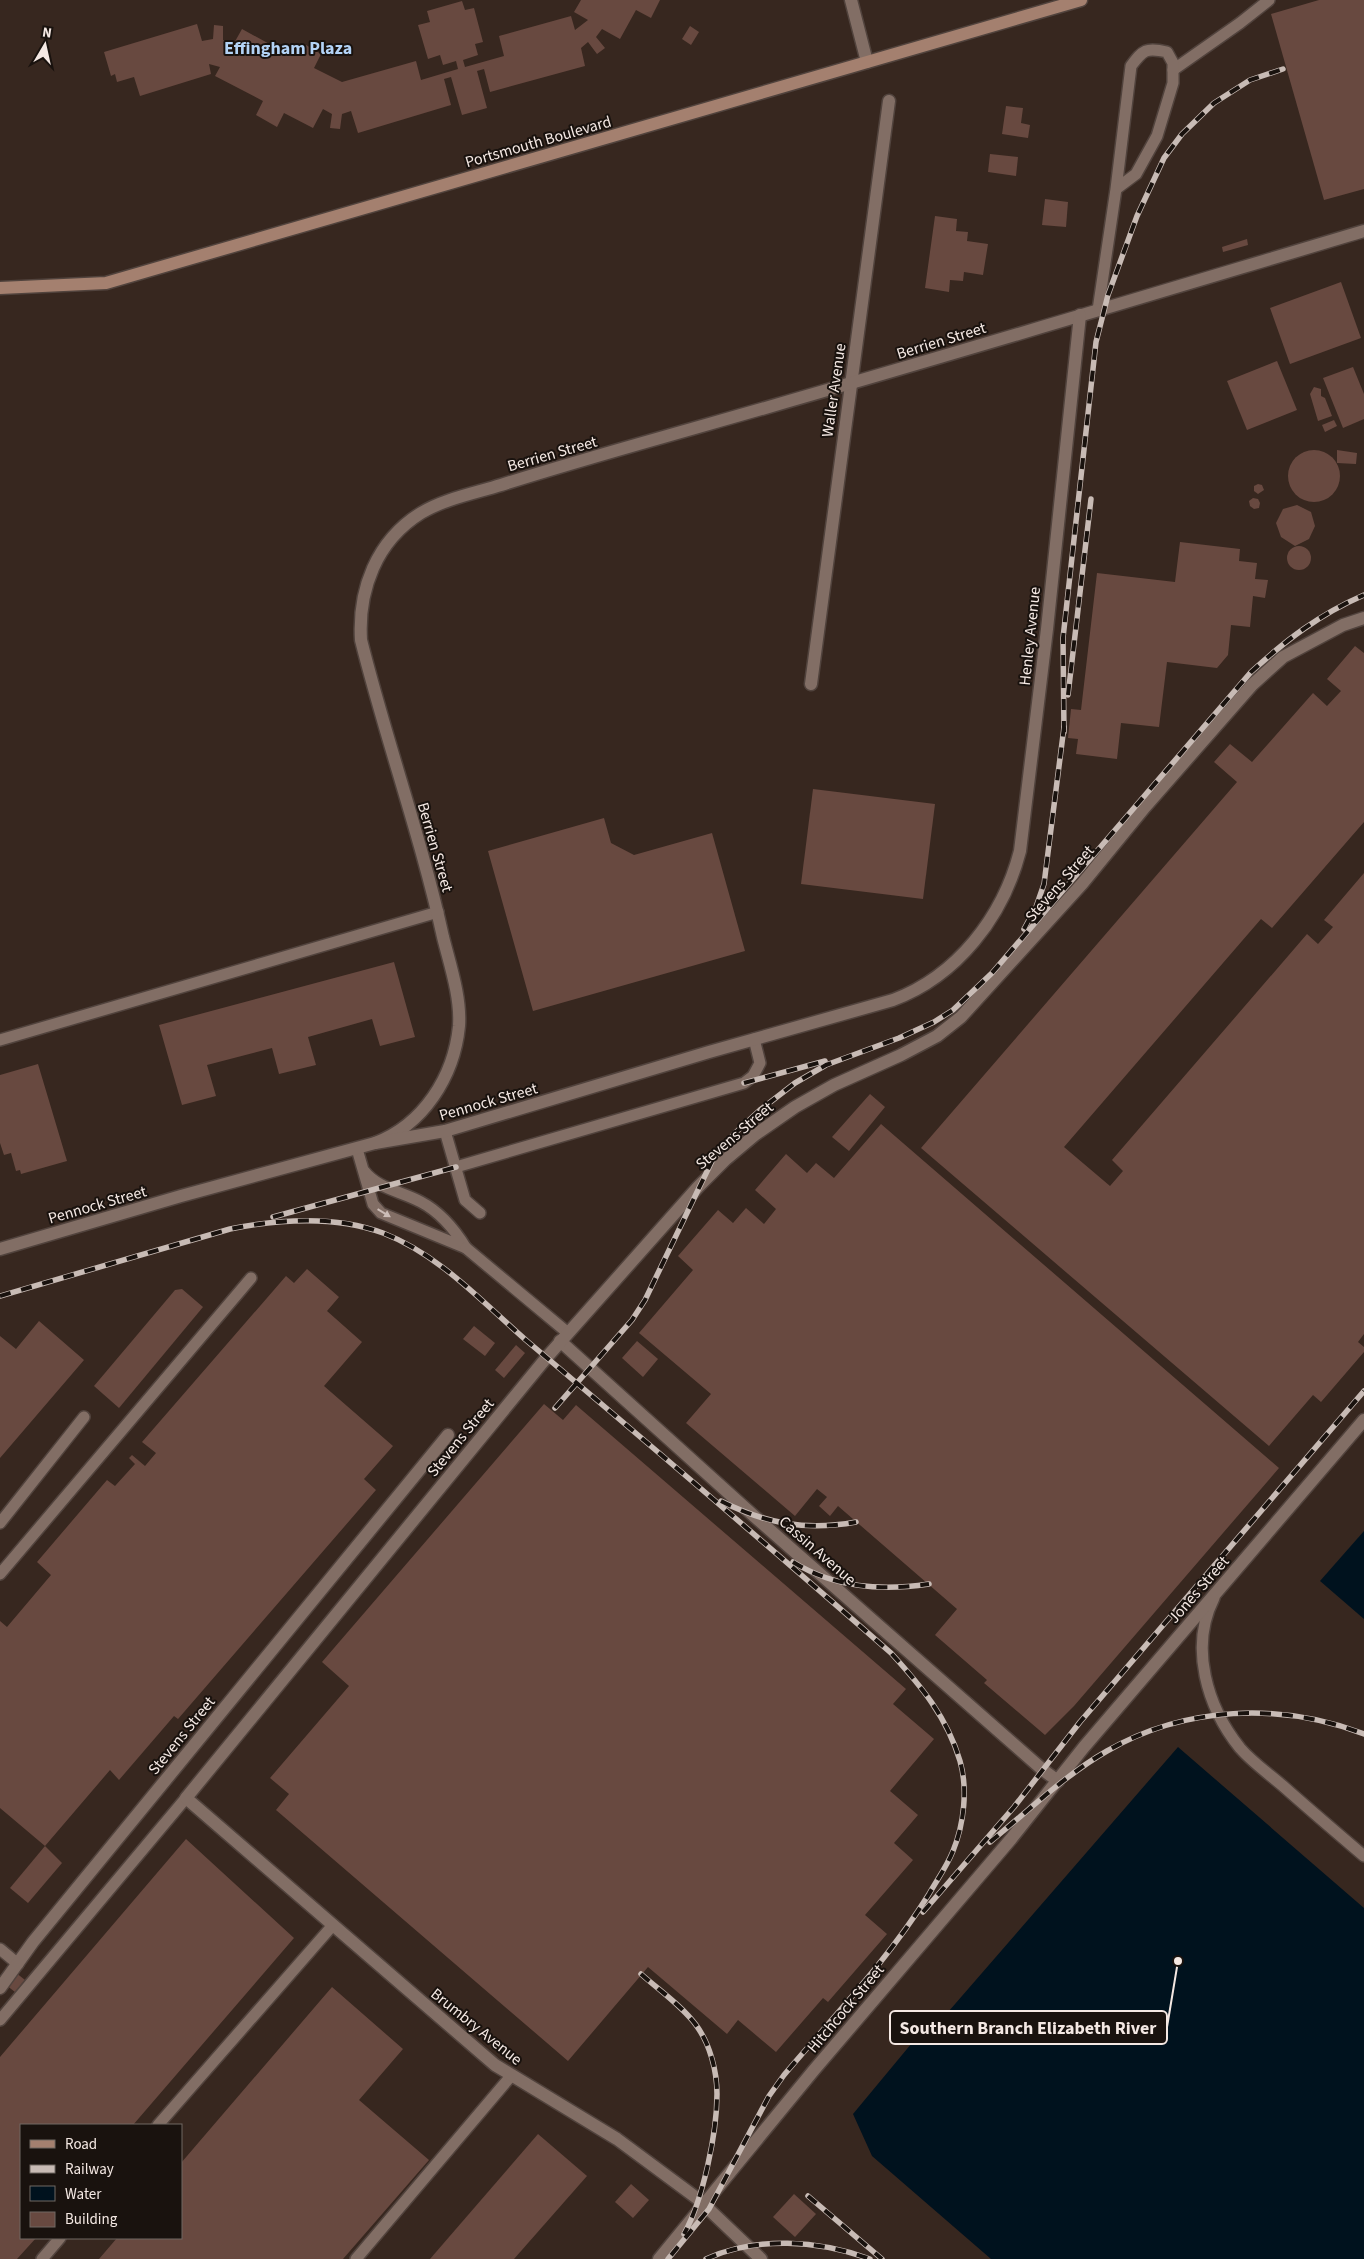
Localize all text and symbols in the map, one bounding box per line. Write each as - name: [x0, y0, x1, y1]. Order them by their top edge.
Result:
- north arrow: [20, 20, 70, 70]
- text: N: [41, 23, 53, 44]
- district label: Effingham Plaza: [224, 36, 352, 61]
- street label: Portsmouth Boulevard: [463, 111, 614, 173]
- street label: Berrien Street: [894, 317, 989, 365]
- street label: Waller Avenue: [817, 342, 851, 438]
- street label: Berrien Street: [505, 430, 600, 477]
- street label: Henley Avenue: [1014, 586, 1046, 687]
- street label: Berrien Street: [412, 800, 459, 895]
- street label: Stevens Street: [1020, 840, 1100, 927]
- street label: Pennock Street: [437, 1077, 541, 1126]
- street label: Stevens Street: [691, 1096, 779, 1175]
- street label: Pennock Street: [46, 1180, 150, 1229]
- one-way arrow: [377, 1209, 391, 1218]
- street label: Stevens Street: [422, 1393, 500, 1482]
- street label: Cassin Avenue: [774, 1511, 861, 1591]
- street label: Jones Street: [1163, 1551, 1235, 1628]
- street label: Stevens Street: [143, 1691, 221, 1780]
- street label: Hitchcock Street: [802, 1959, 890, 2058]
- street label: Brumbry Avenue: [426, 1983, 527, 2071]
- callout: Southern Branch Elizabeth River: [890, 2011, 1167, 2044]
- text: Southern Branch Elizabeth River: [900, 2016, 1157, 2041]
- legend: [20, 2124, 182, 2239]
- text: Road: [65, 2134, 97, 2155]
- text: Railway: [65, 2159, 114, 2180]
- text: Water: [65, 2184, 102, 2205]
- text: Building: [65, 2209, 118, 2230]

